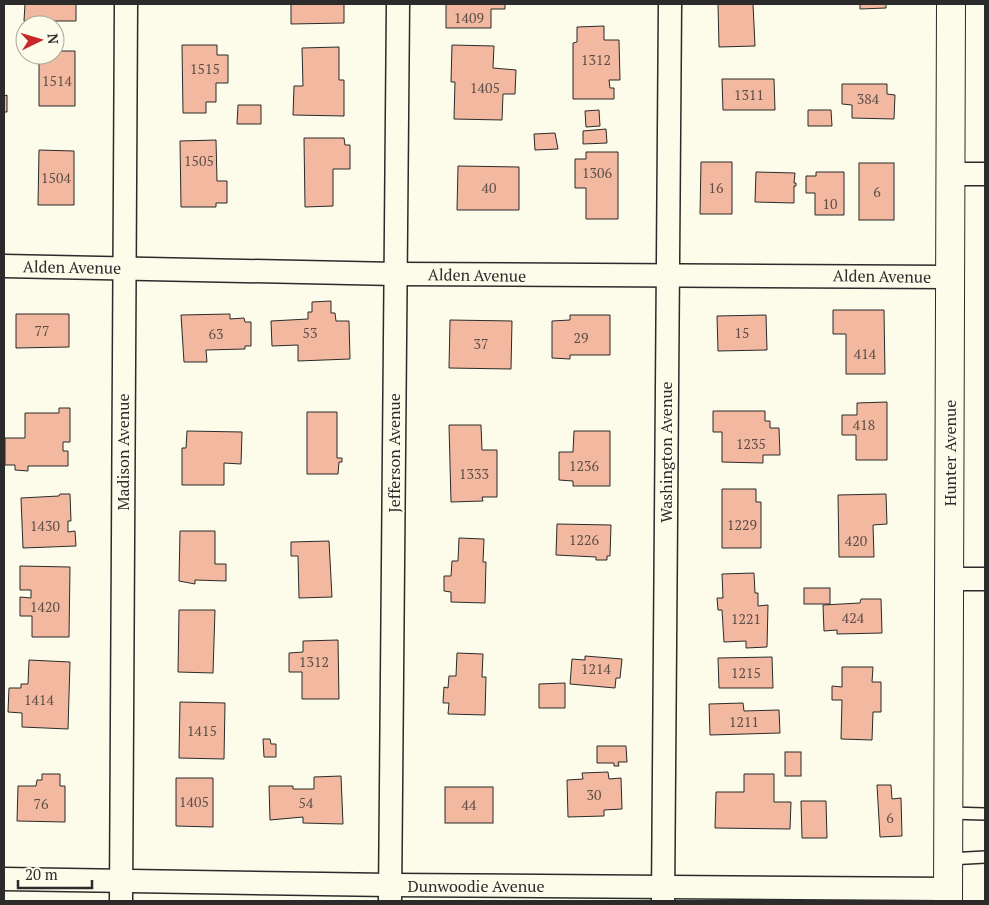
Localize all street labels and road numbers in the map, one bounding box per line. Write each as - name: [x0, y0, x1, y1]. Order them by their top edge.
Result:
- street label: Alden Avenue: [23, 255, 121, 279]
- street label: Alden Avenue: [428, 263, 526, 287]
- street label: Alden Avenue: [833, 264, 931, 288]
- street label: Washington Avenue: [655, 381, 677, 523]
- street label: Jefferson Avenue: [383, 393, 405, 513]
- street label: Madison Avenue: [112, 394, 134, 510]
- street label: Hunter Avenue: [939, 400, 961, 506]
- street label: Dunwoodie Avenue: [408, 875, 544, 897]

